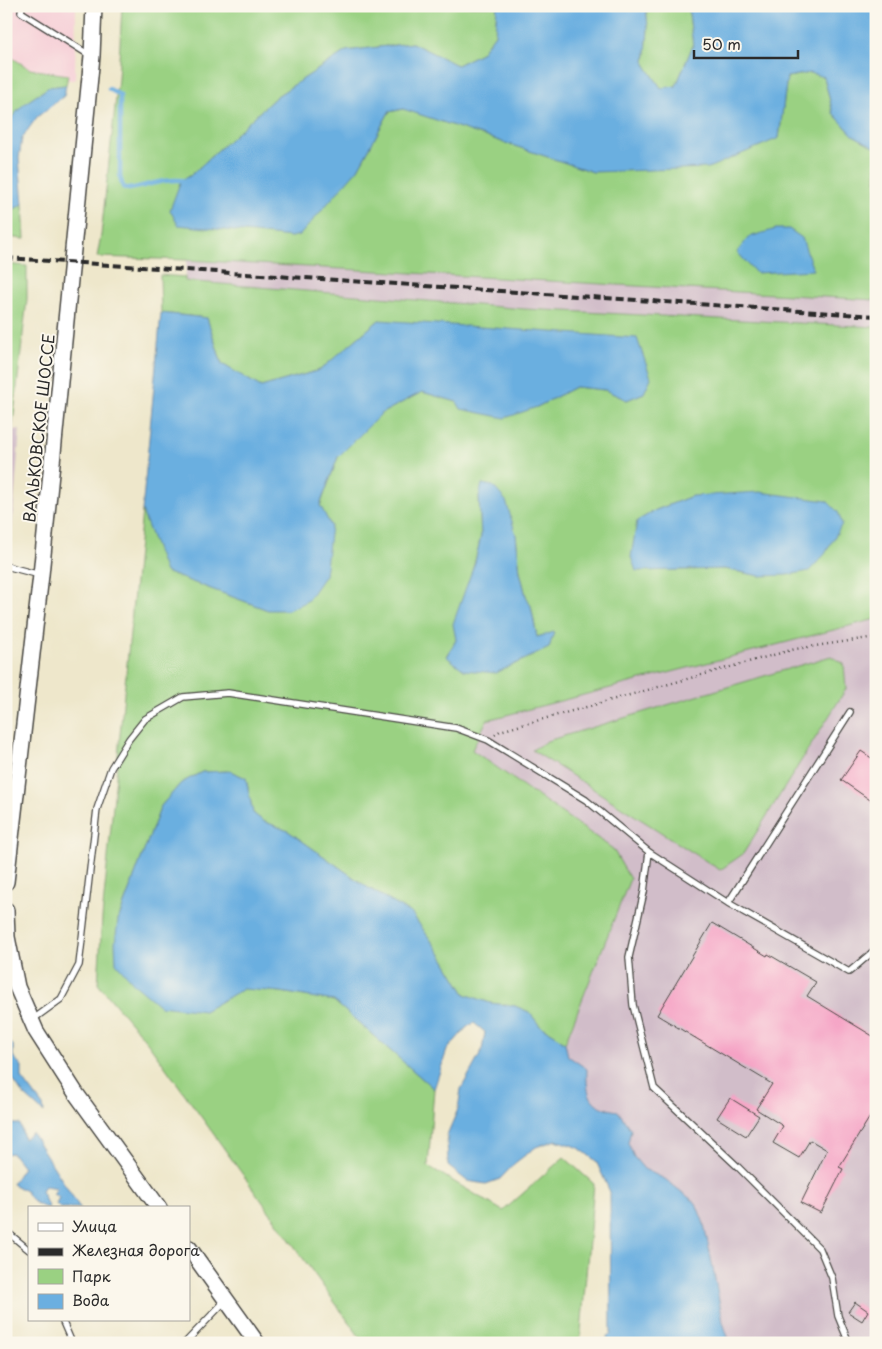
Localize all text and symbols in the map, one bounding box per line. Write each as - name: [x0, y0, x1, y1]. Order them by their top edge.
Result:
- scale bar: [694, 28, 798, 60]
- text: 50 m: [702, 32, 741, 55]
- street label: ВАЛЬКОВСКОЕ ШОССЕ: [16, 332, 60, 524]
- legend: [28, 1206, 190, 1322]
- text: Улица: [72, 1214, 117, 1237]
- text: Железная дорога: [72, 1238, 200, 1261]
- text: Парк: [72, 1264, 111, 1287]
- text: Вода: [72, 1288, 110, 1311]

